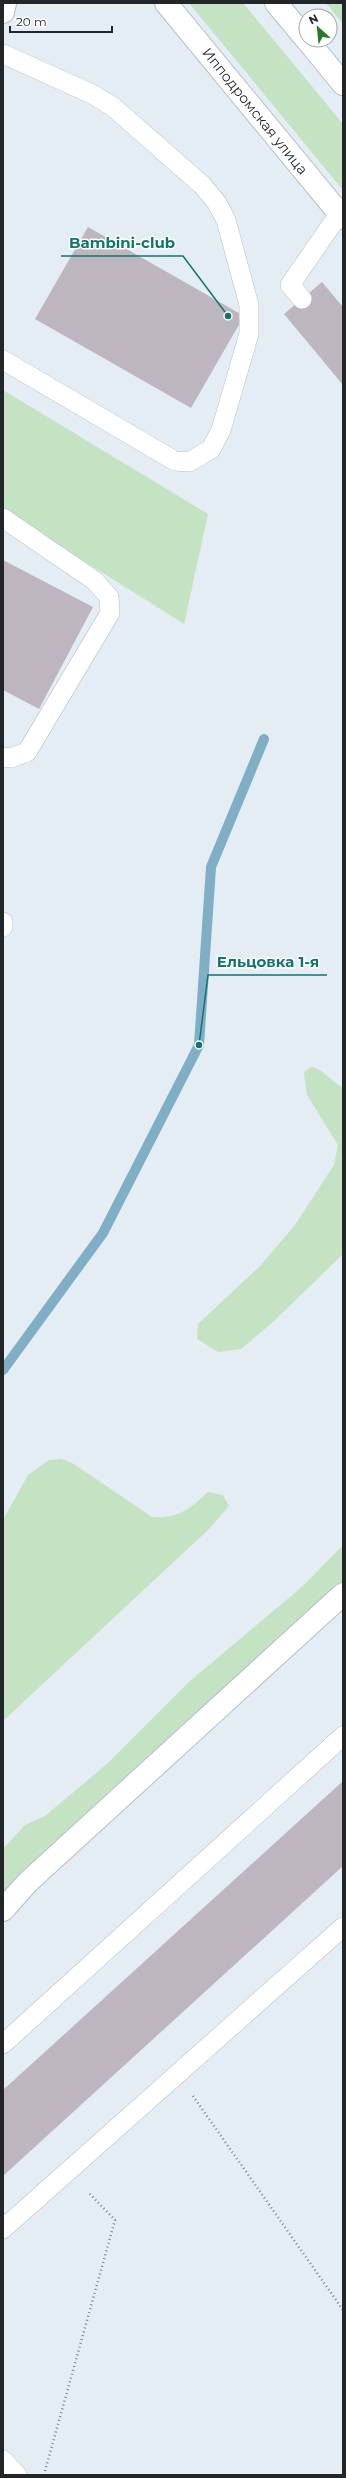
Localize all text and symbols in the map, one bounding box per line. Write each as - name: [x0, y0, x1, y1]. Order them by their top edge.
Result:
- scale bar: [10, 8, 112, 34]
- north arrow: [298, 8, 338, 48]
- text: N: [306, 11, 321, 27]
- text: 20 m: [16, 14, 47, 29]
- street label: Ипподромская улица: [198, 44, 312, 178]
- callout: Bambini-club: [61, 229, 183, 256]
- text: Bambini-club: [69, 233, 175, 252]
- callout: Ельцовка 1-я: [208, 948, 327, 975]
- text: Ельцовка 1-я: [217, 952, 319, 971]

